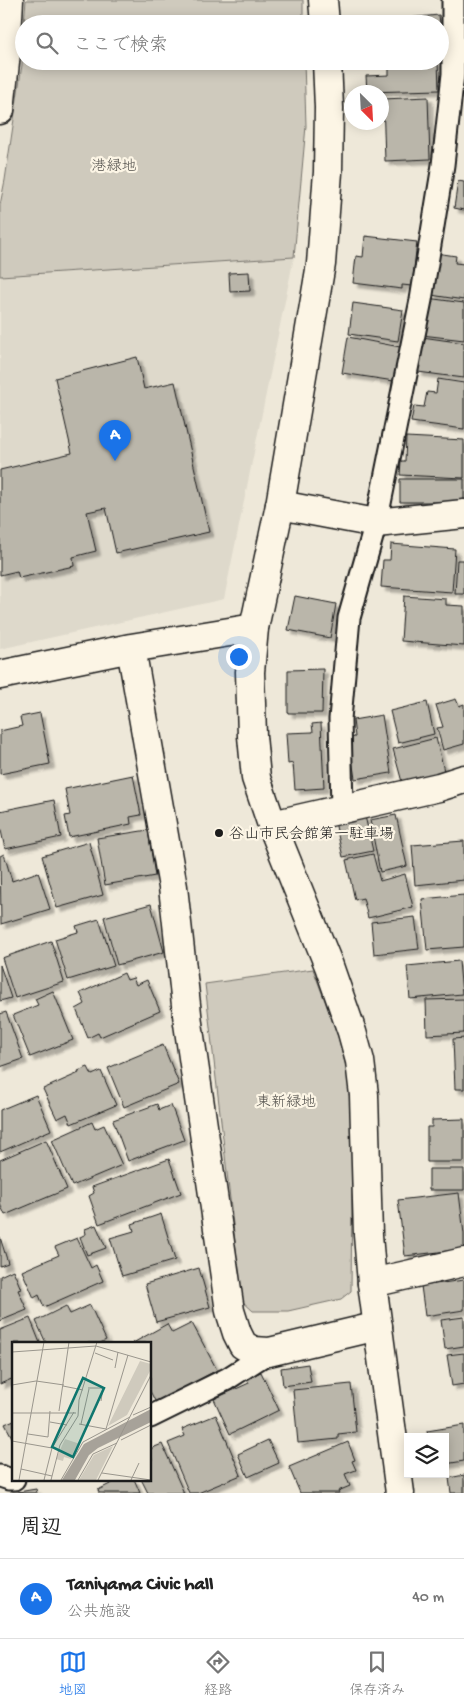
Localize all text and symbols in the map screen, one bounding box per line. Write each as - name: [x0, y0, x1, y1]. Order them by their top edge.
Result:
- search box: [15, 15, 449, 70]
- icon: search: [33, 29, 61, 57]
- text: ここで検索: [73, 35, 168, 58]
- north arrow: [344, 85, 389, 130]
- park label: 港緑地: [91, 157, 137, 176]
- pin: A: [99, 420, 131, 461]
- your location: [226, 644, 252, 670]
- place label: 谷山市民会館第一駐車場: [229, 825, 394, 844]
- marker: 谷山市民会館第一駐車場: [213, 827, 225, 839]
- park label: 東新緑地: [256, 1093, 316, 1112]
- inset map: [12, 1342, 151, 1480]
- map controls: [404, 1433, 449, 1478]
- button: layers: [404, 1433, 449, 1478]
- text: 周辺: [20, 1517, 62, 1542]
- text: Taniyama Civic hall: [67, 1574, 213, 1597]
- text: A: [31, 1589, 41, 1608]
- text: 40 m: [412, 1589, 444, 1608]
- text: 公共施設: [67, 1604, 131, 1623]
- tab: 地図: [59, 1648, 87, 1700]
- tab: 経路: [204, 1648, 232, 1700]
- tab: 保存済み: [349, 1648, 405, 1700]

